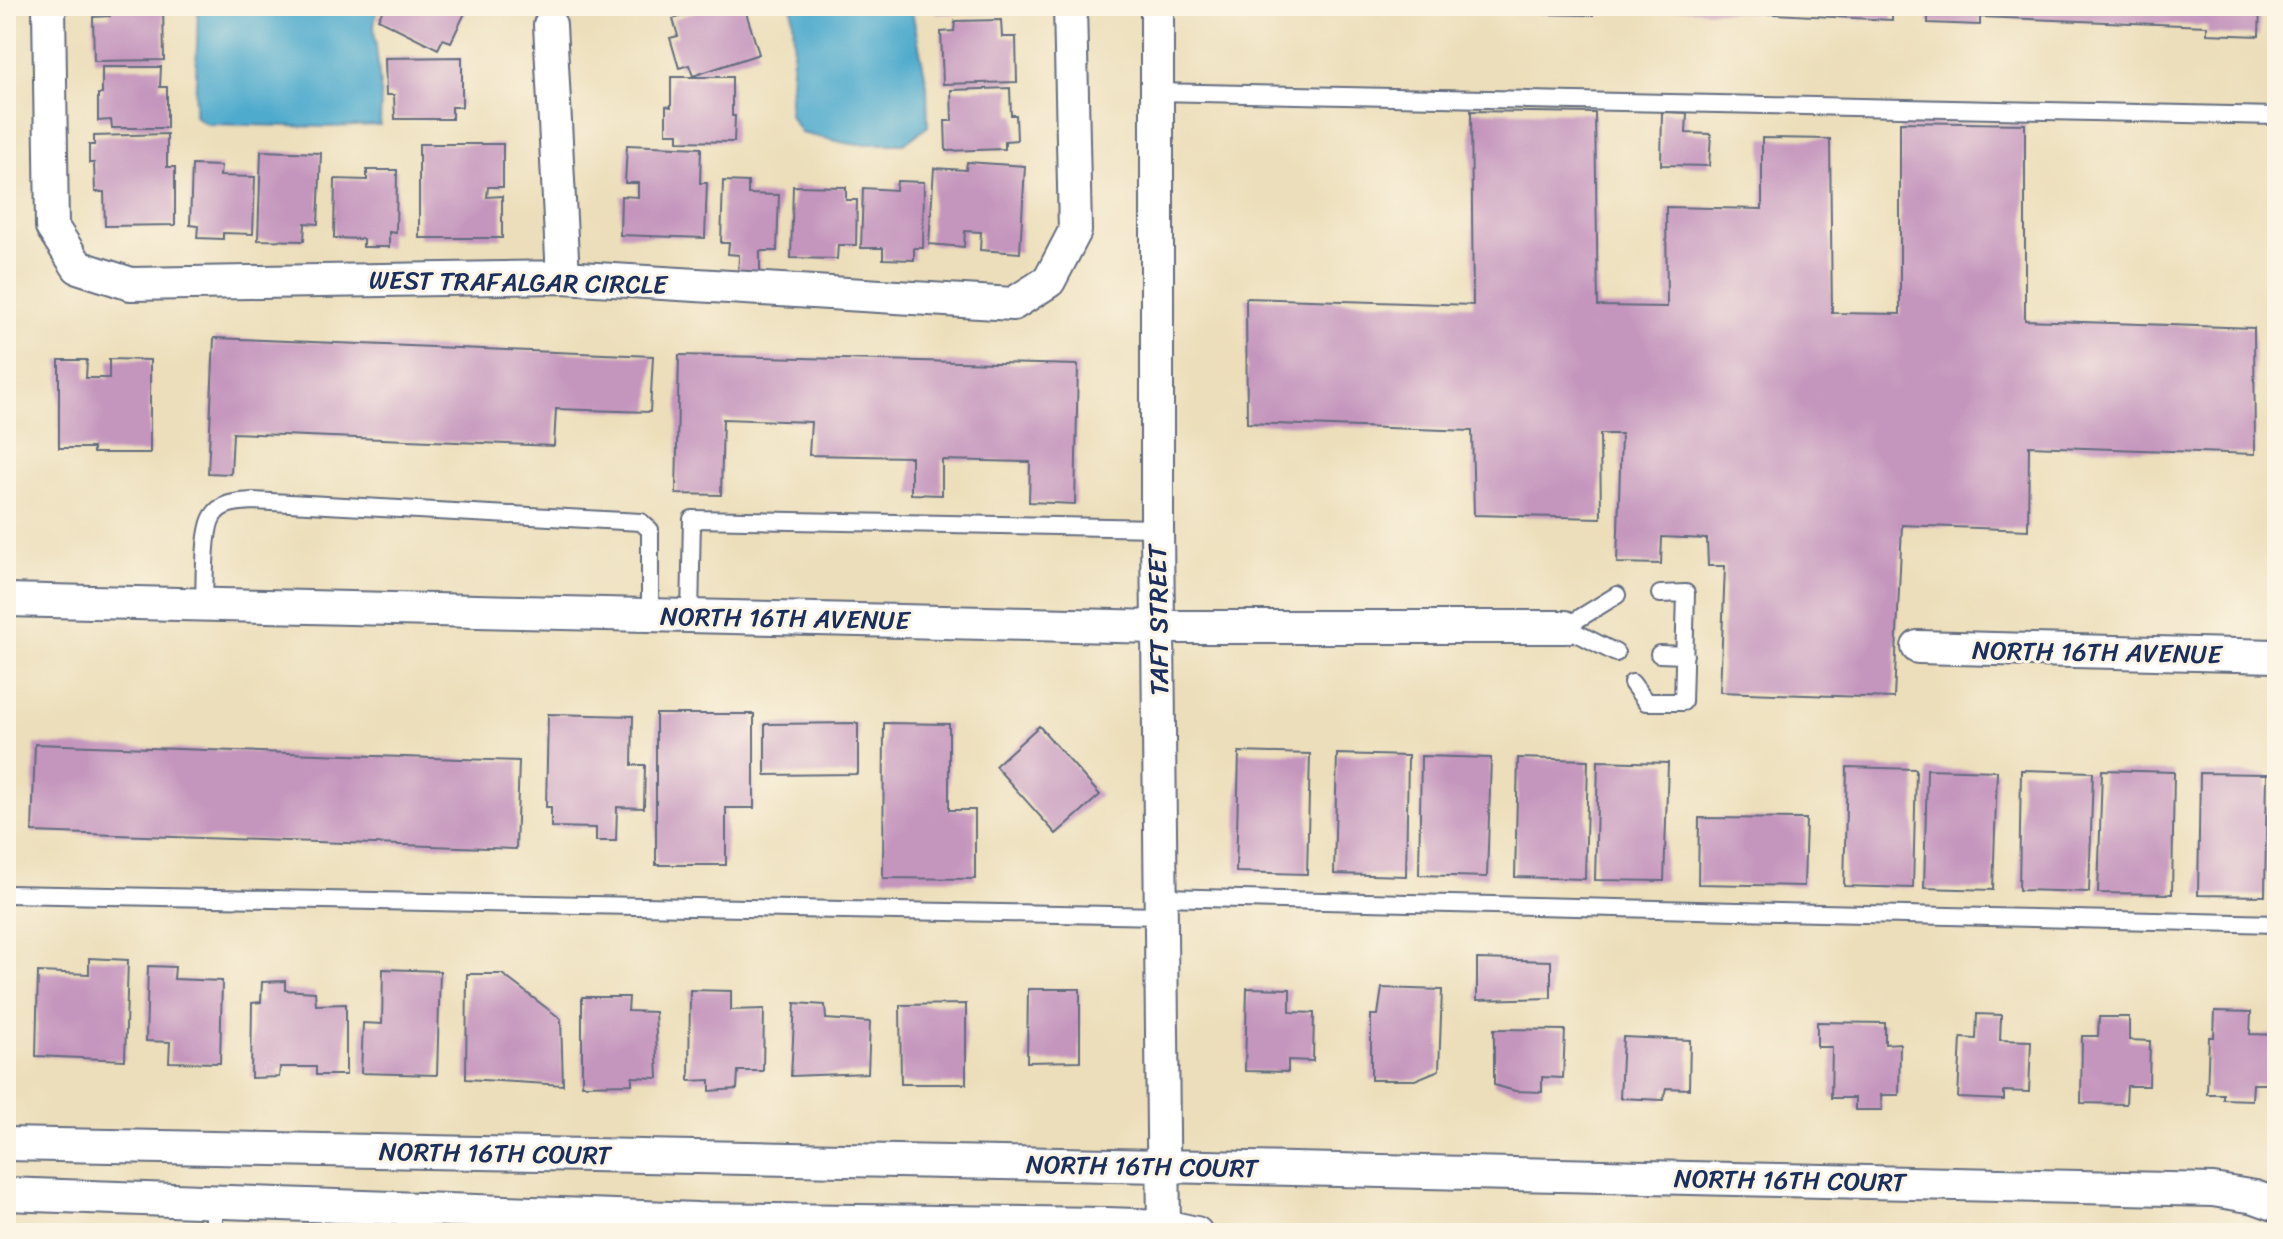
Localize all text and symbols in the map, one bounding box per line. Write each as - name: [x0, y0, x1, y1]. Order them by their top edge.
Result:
- street label: WEST TRAFALGAR CIRCLE: [369, 256, 669, 308]
- street label: TAFT STREET: [1134, 542, 1182, 696]
- street label: NORTH 16TH AVENUE: [660, 593, 912, 643]
- street label: NORTH 16TH AVENUE: [1972, 627, 2224, 677]
- street label: NORTH 16TH COURT: [378, 1128, 614, 1178]
- street label: NORTH 16TH COURT: [1025, 1141, 1261, 1191]
- street label: NORTH 16TH COURT: [1673, 1155, 1909, 1205]

